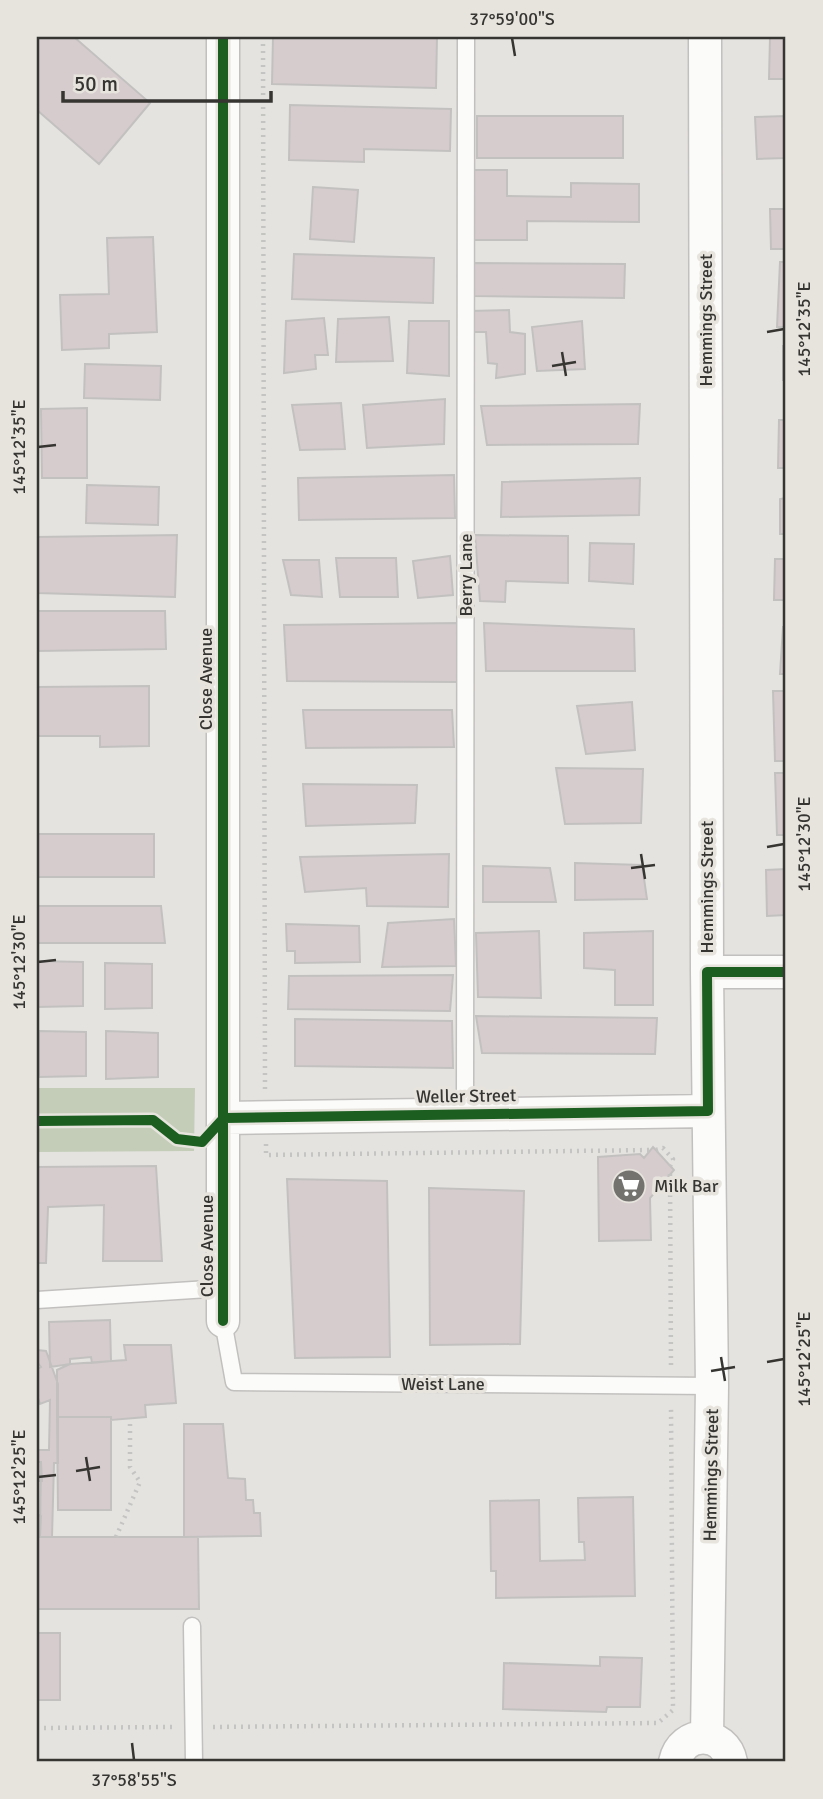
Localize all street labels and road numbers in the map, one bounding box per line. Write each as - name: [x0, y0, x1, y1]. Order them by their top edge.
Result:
- street label: Hemmings Street: [695, 254, 717, 386]
- street label: Berry Lane: [455, 533, 477, 617]
- street label: Close Avenue: [195, 628, 217, 730]
- street label: Hemmings Street: [696, 821, 718, 953]
- street label: Weller Street: [416, 1084, 516, 1108]
- street label: Close Avenue: [196, 1195, 218, 1297]
- street label: Weist Lane: [401, 1373, 485, 1395]
- street label: Hemmings Street: [699, 1408, 723, 1542]

